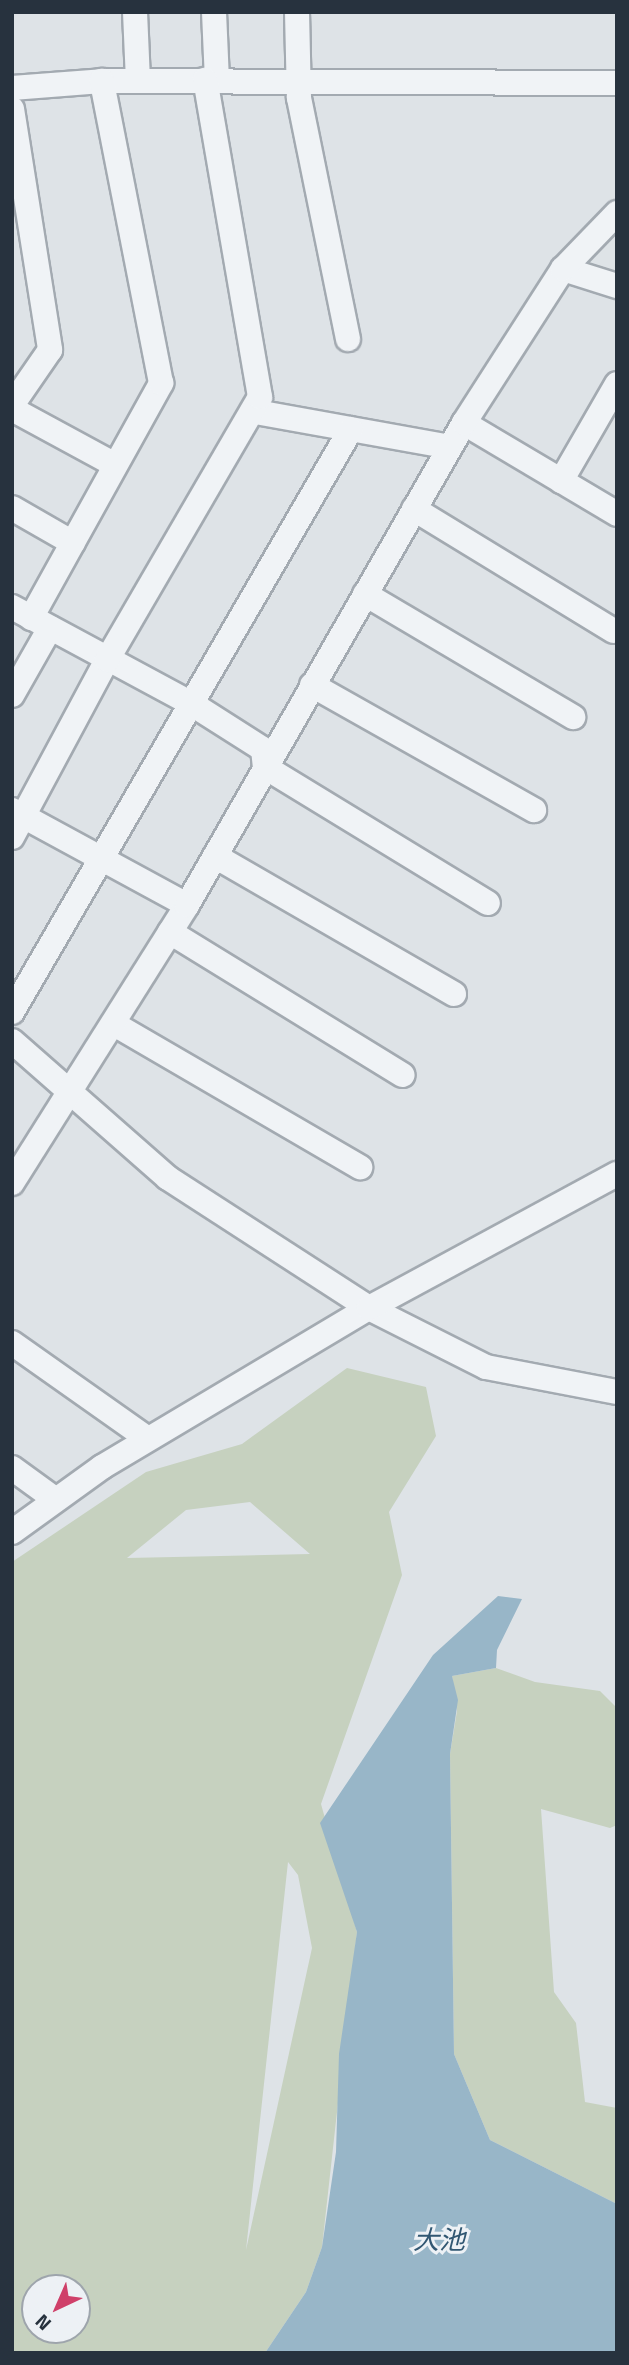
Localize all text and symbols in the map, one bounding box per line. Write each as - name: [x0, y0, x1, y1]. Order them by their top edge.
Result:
- water label: 大池: [413, 2224, 465, 2256]
- north arrow: [21, 2274, 91, 2344]
- text: N: [28, 2308, 57, 2338]

